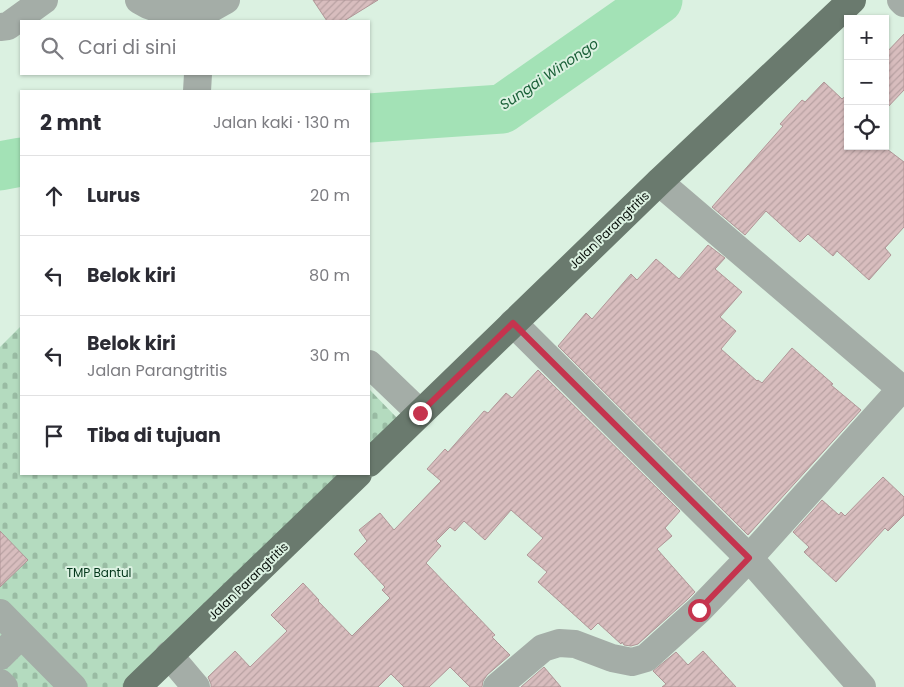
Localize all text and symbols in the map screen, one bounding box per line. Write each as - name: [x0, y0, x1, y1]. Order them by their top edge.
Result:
- map controls: [844, 15, 889, 150]
- button: +: [844, 15, 889, 60]
- search box: [20, 20, 370, 75]
- icon: search: [38, 34, 66, 62]
- text: Cari di sini: [78, 34, 176, 61]
- water label: Sungai Winongo: [496, 34, 602, 114]
- button: −: [844, 60, 889, 105]
- button: locate: [844, 105, 889, 150]
- text: 2 mnt: [40, 108, 101, 137]
- text: Jalan kaki · 130 m: [213, 111, 350, 134]
- icon: ahead: [40, 182, 68, 210]
- text: Lurus: [87, 182, 140, 209]
- text: 20 m: [310, 184, 350, 207]
- street label: Jalan Parangtritis: [565, 187, 653, 273]
- icon: left: [40, 262, 68, 290]
- text: Belok kiri: [87, 262, 176, 289]
- text: 80 m: [309, 264, 350, 287]
- text: Belok kiri: [87, 330, 176, 357]
- icon: left: [40, 342, 68, 370]
- text: 30 m: [310, 344, 350, 367]
- text: Jalan Parangtritis: [87, 359, 227, 382]
- route end: [409, 402, 432, 425]
- icon: arrive: [40, 422, 68, 450]
- text: Tiba di tujuan: [87, 422, 221, 449]
- street label: Jalan Parangtritis: [204, 538, 292, 624]
- park label: TMP Bantul: [66, 564, 132, 581]
- route start: [688, 599, 711, 622]

